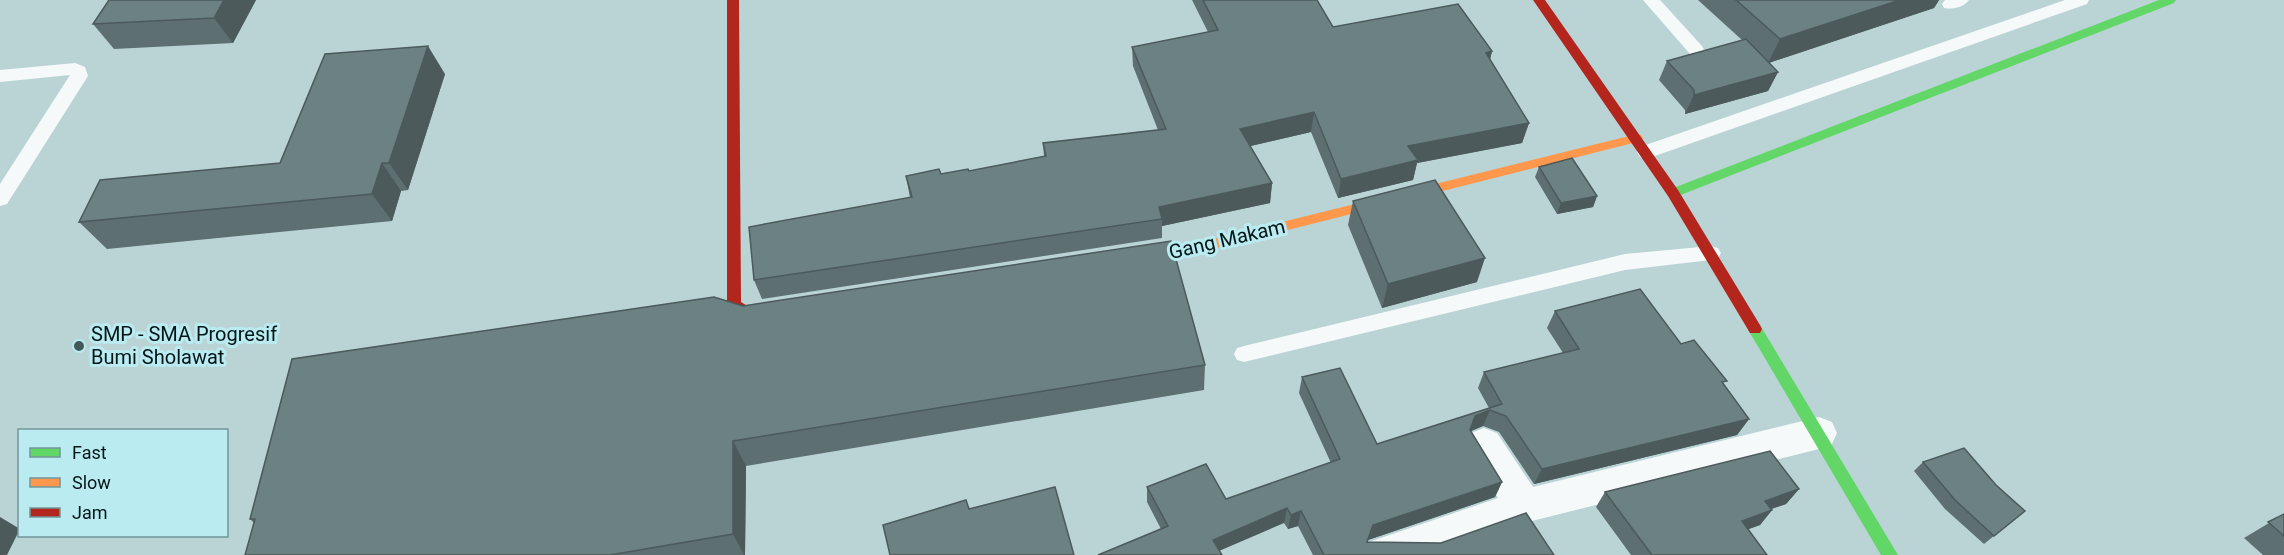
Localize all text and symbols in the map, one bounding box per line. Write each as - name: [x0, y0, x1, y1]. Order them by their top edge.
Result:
- street label: Gang Makam: [1167, 214, 1287, 264]
- place label: SMP - SMA Progresif Bumi Sholawat: [91, 322, 277, 369]
- marker: SMP - SMA Progresif Bumi Sholawat: [72, 339, 86, 353]
- legend: [18, 429, 228, 537]
- text: Fast: [72, 442, 107, 463]
- text: Slow: [72, 472, 111, 493]
- text: Jam: [72, 502, 108, 523]

